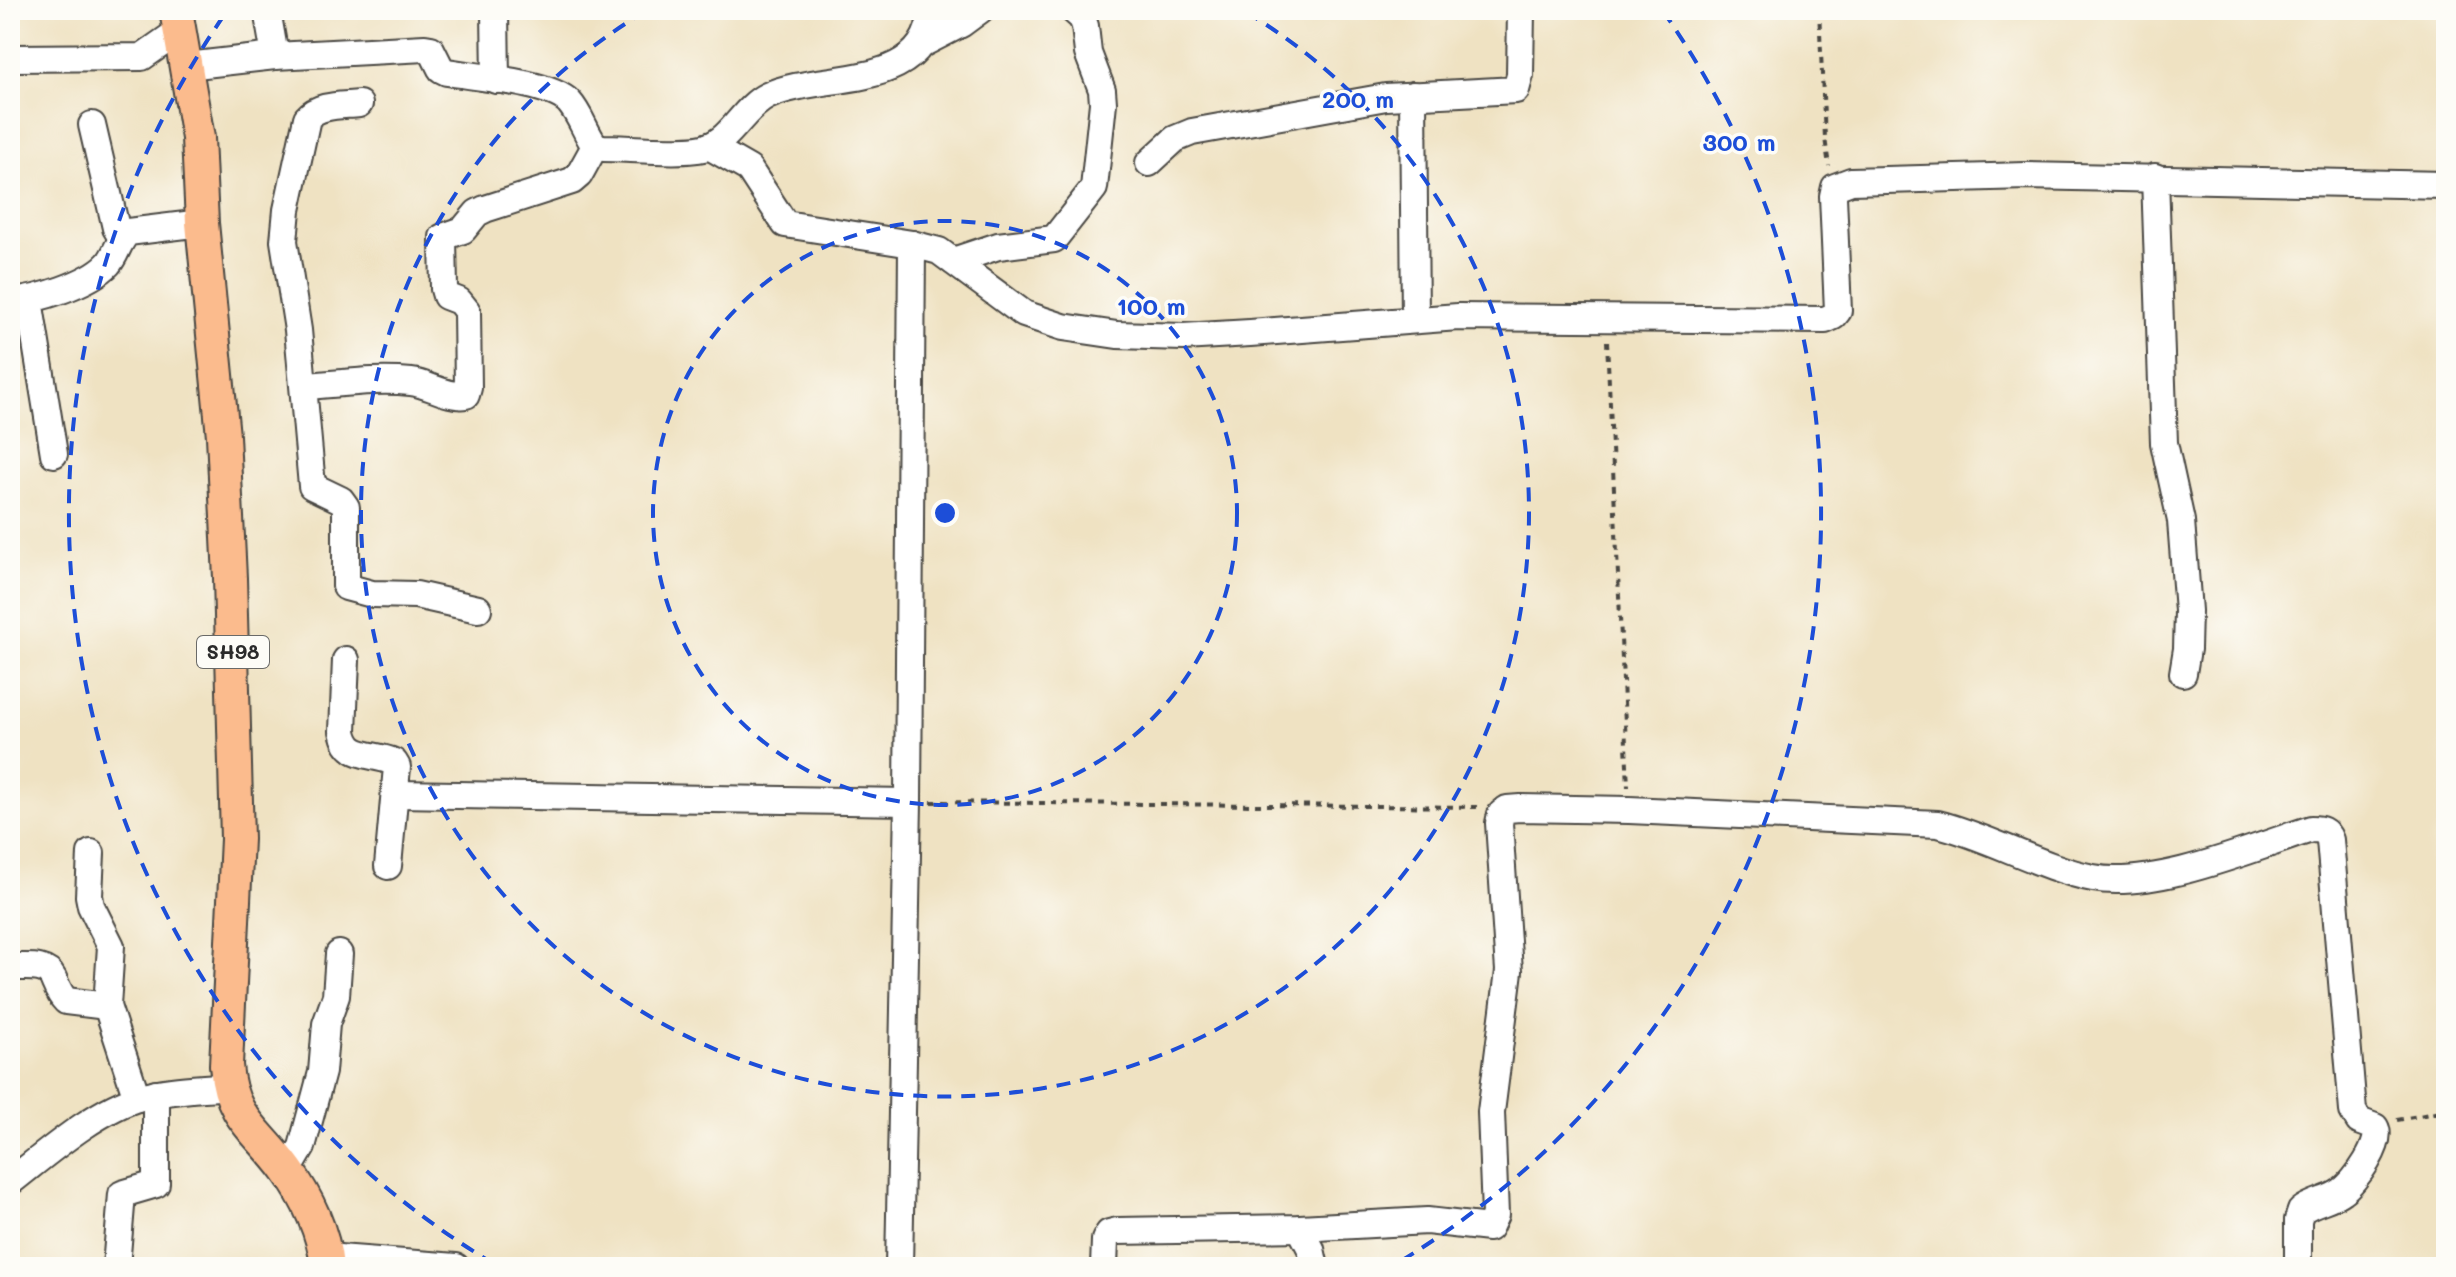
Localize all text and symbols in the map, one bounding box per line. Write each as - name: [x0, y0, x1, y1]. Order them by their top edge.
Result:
- text: 200 m: [1322, 83, 1394, 114]
- text: 300 m: [1703, 126, 1775, 157]
- text: 100 m: [1116, 290, 1186, 321]
- centre of rings: [931, 499, 959, 527]
- road number: SH98: [197, 636, 269, 668]

